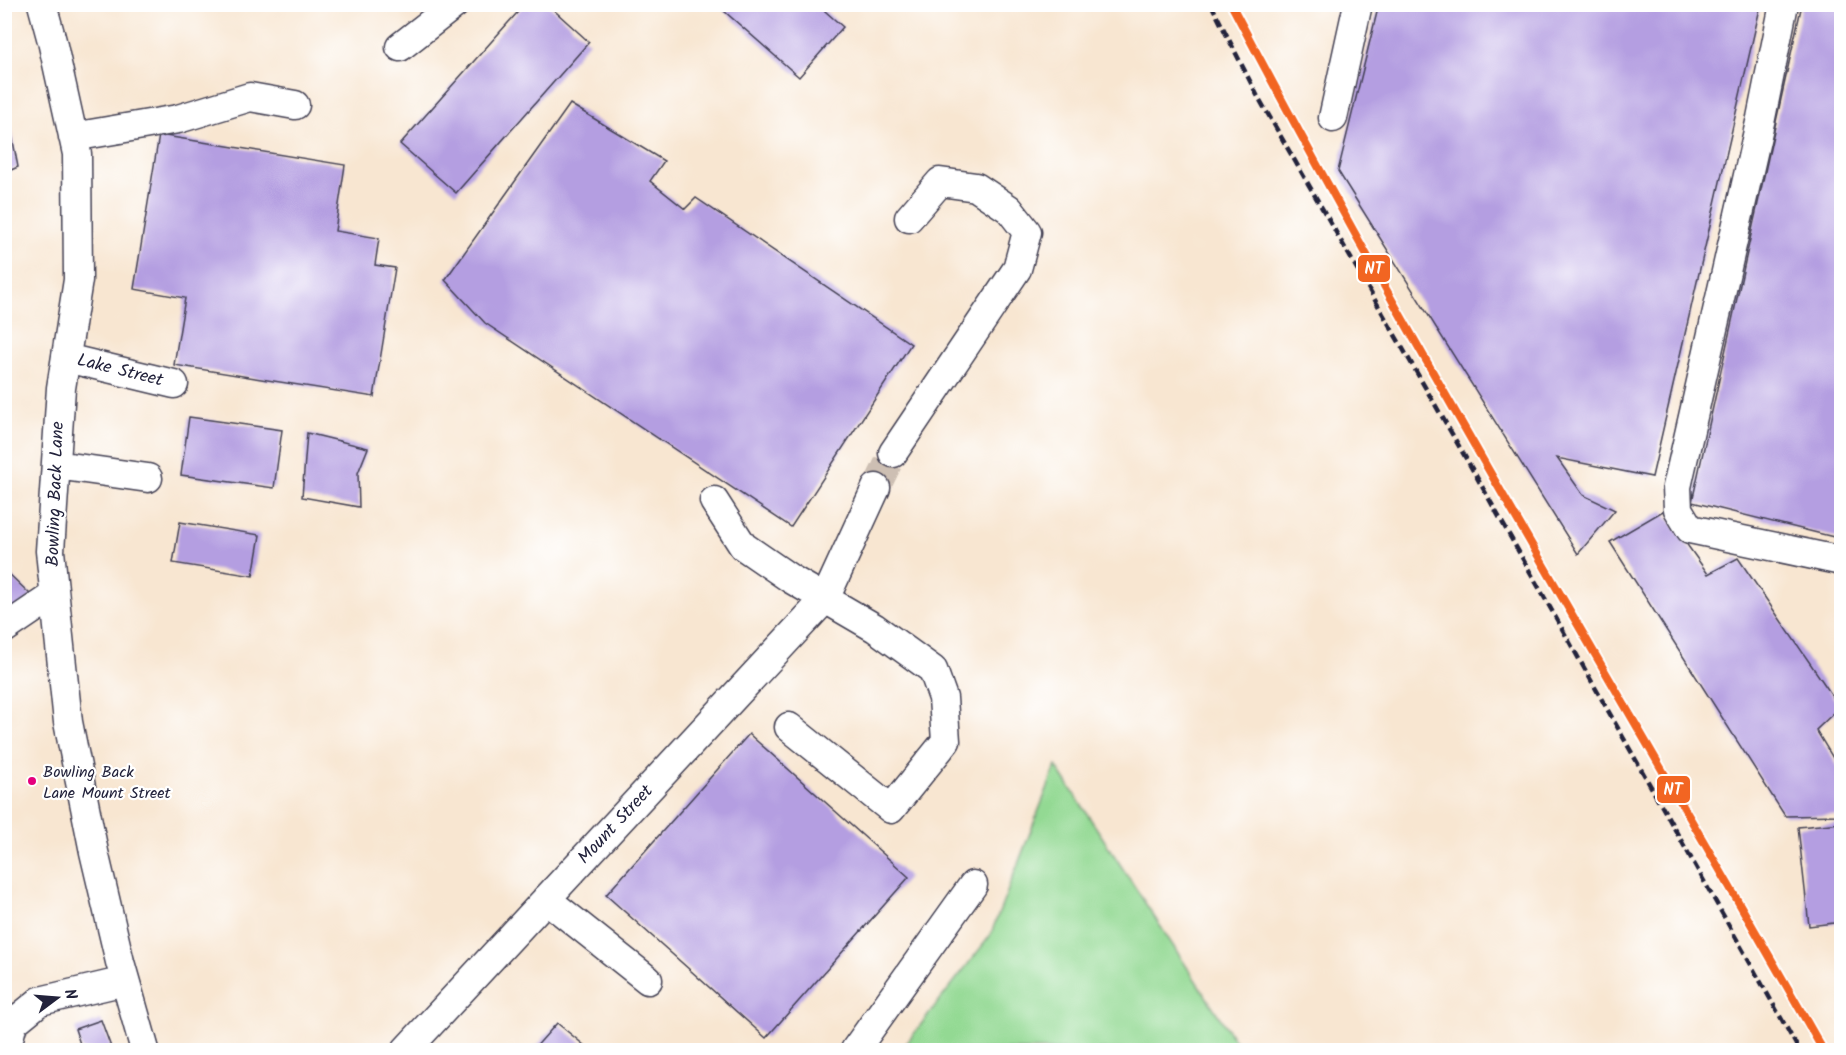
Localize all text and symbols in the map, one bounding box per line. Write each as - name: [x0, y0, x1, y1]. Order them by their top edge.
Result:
- line badge: NT: [1357, 254, 1391, 283]
- text: NT: [1365, 257, 1385, 282]
- street label: Lake Street: [74, 346, 167, 396]
- street label: Bowling Back Lane: [39, 421, 73, 567]
- place label: Bowling Back Lane Mount Street: [43, 760, 171, 806]
- marker: Bowling Back Lane Mount Street: [26, 775, 38, 787]
- line badge: NT: [1656, 775, 1691, 804]
- street label: Mount Street: [571, 778, 662, 872]
- text: NT: [1664, 778, 1684, 803]
- north arrow: [27, 968, 87, 1028]
- text: N: [57, 986, 83, 1003]

